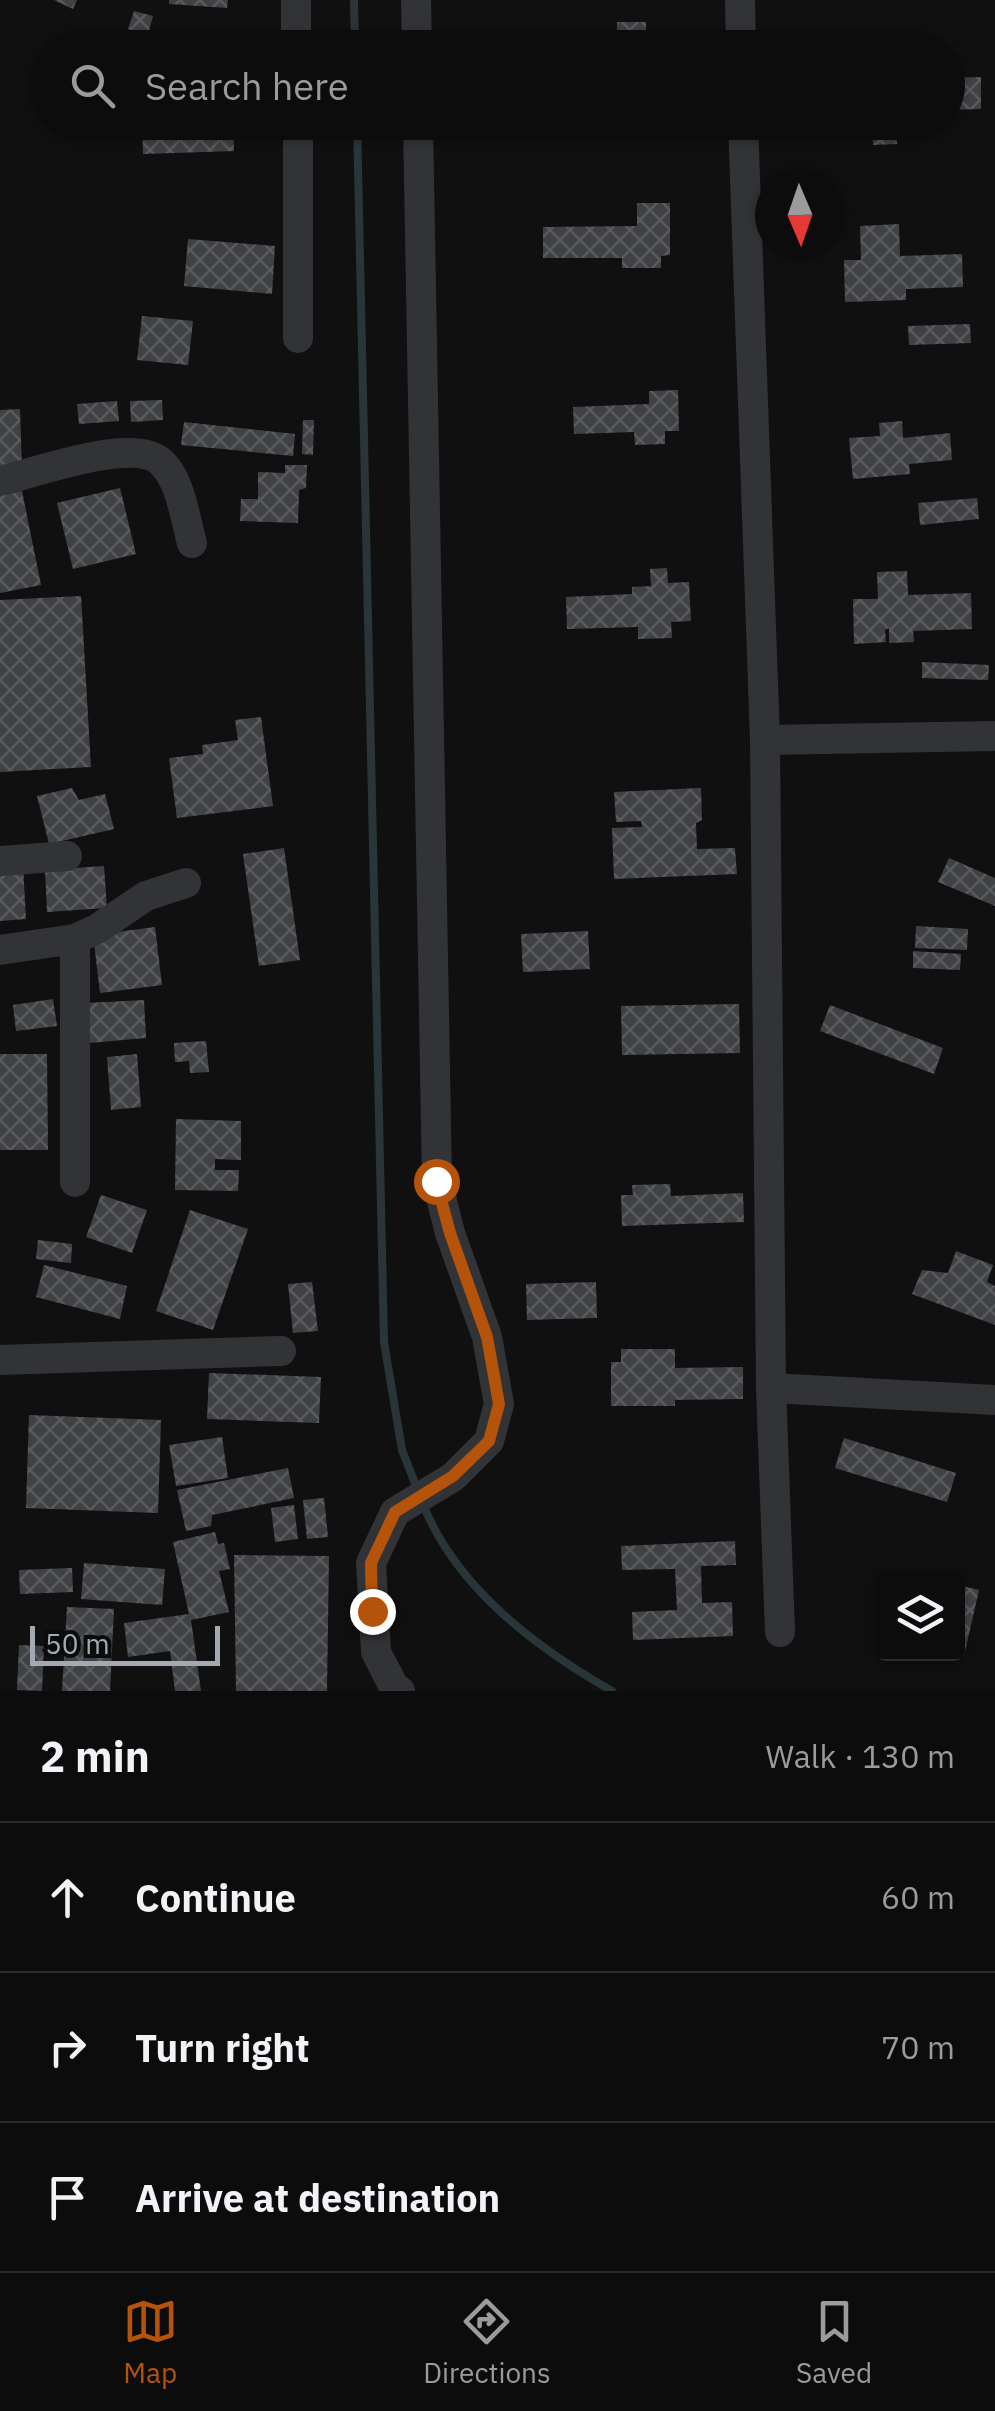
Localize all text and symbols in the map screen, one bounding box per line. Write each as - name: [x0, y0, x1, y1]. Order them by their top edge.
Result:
- search box: [30, 30, 965, 140]
- icon: search: [65, 58, 120, 113]
- text: Search here: [145, 61, 349, 110]
- north arrow: [755, 170, 845, 260]
- route start: [414, 1159, 460, 1205]
- map controls: [875, 1571, 965, 1661]
- button: layers: [875, 1571, 965, 1661]
- route end: [350, 1589, 396, 1635]
- scale bar: [30, 1621, 220, 1666]
- text: 50 m: [45, 1625, 110, 1662]
- text: 2 min: [40, 1729, 150, 1784]
- text: Walk · 130 m: [766, 1735, 955, 1777]
- icon: ahead: [40, 1870, 95, 1925]
- text: Continue: [135, 1873, 296, 1922]
- text: 60 m: [881, 1876, 955, 1918]
- icon: right: [40, 2020, 95, 2075]
- text: Turn right: [135, 2023, 310, 2072]
- text: 70 m: [881, 2026, 955, 2068]
- icon: arrive: [40, 2170, 95, 2225]
- text: Arrive at destination: [135, 2173, 500, 2222]
- tab: Map: [123, 2294, 178, 2391]
- tab: Directions: [423, 2294, 551, 2391]
- tab: Saved: [796, 2294, 872, 2391]

